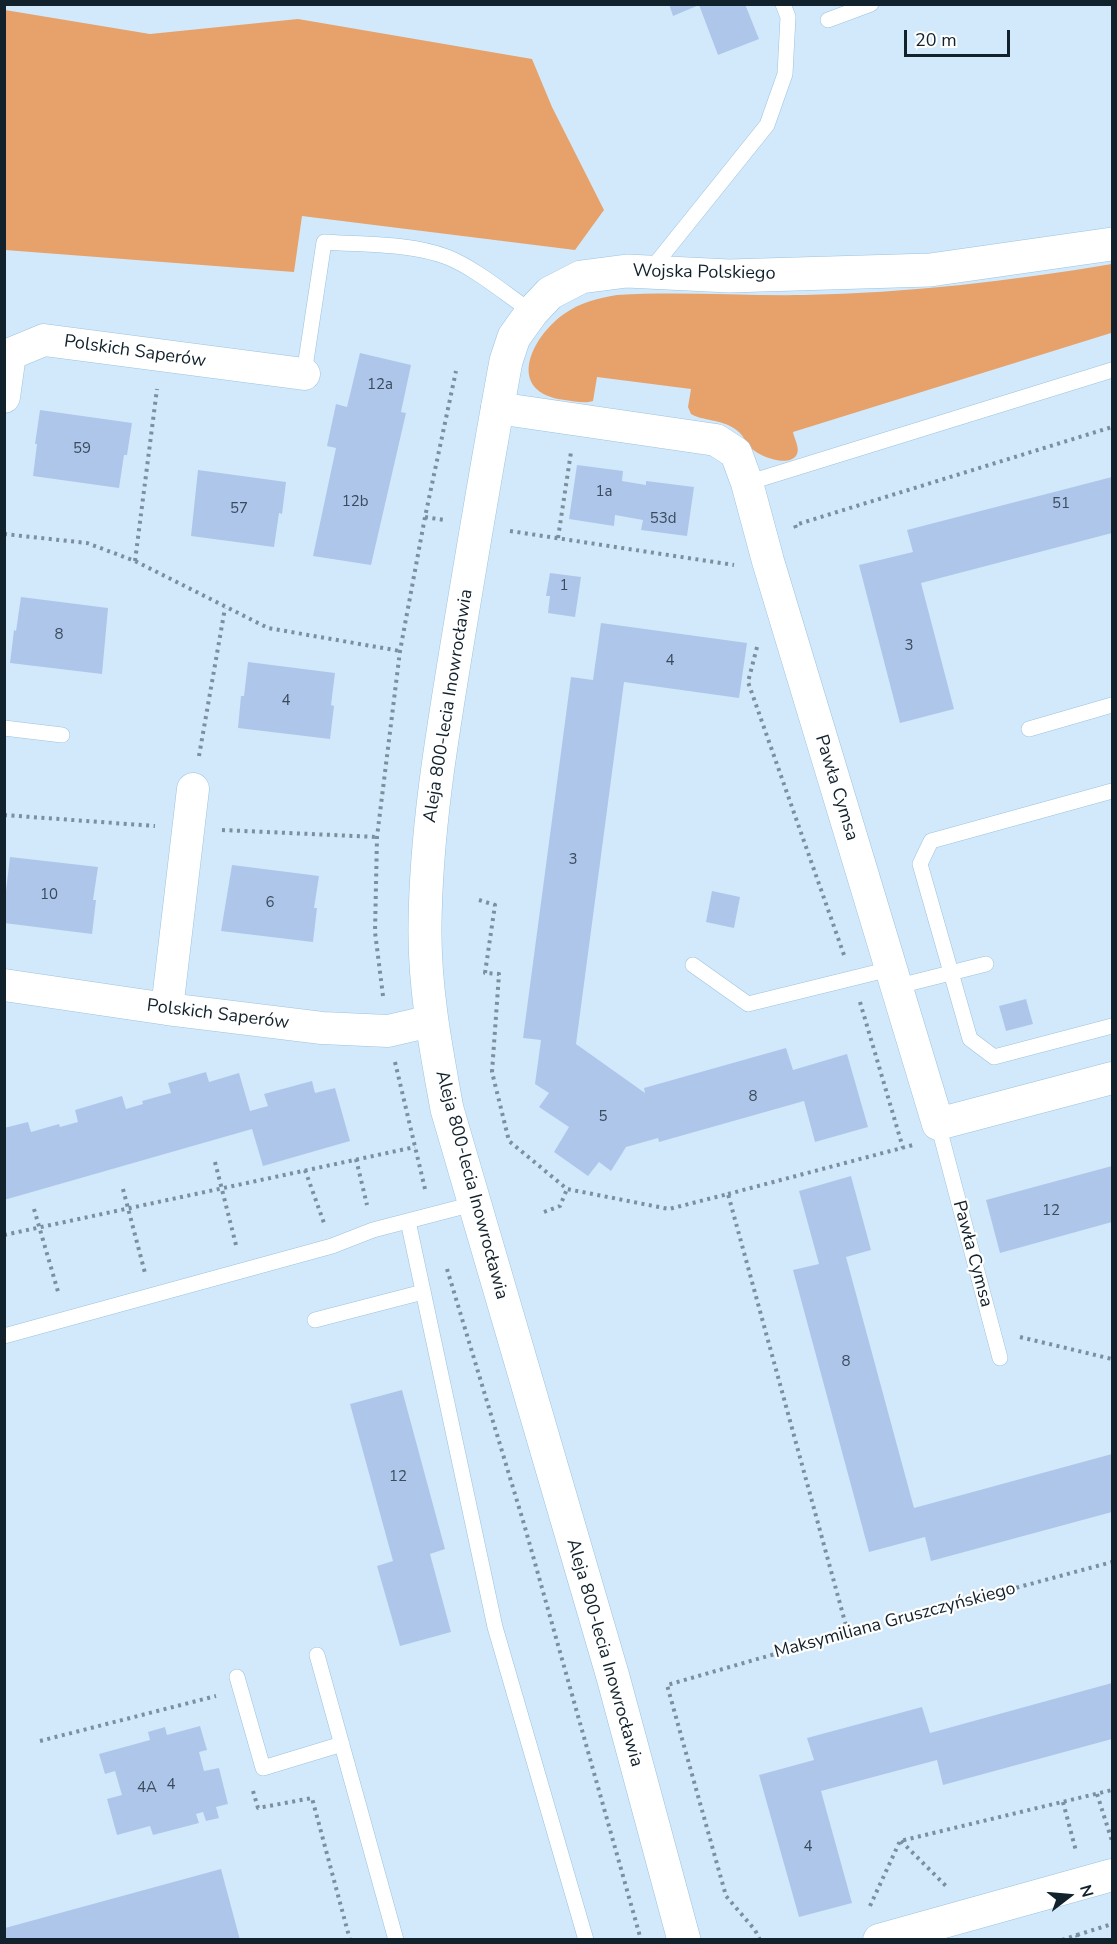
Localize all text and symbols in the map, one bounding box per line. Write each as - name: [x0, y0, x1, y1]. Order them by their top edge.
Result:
- scale bar: [907, 18, 1014, 56]
- text: 20 m: [915, 28, 957, 52]
- street label: Wojska Polskiego: [632, 261, 776, 285]
- street label: Polskich Saperów: [63, 331, 207, 373]
- house number: 12a: [367, 376, 393, 394]
- house number: 59: [73, 440, 91, 458]
- house number: 1a: [596, 483, 612, 501]
- house number: 12b: [342, 493, 368, 511]
- house number: 51: [1052, 495, 1070, 513]
- house number: 57: [230, 500, 248, 518]
- house number: 53d: [650, 510, 676, 528]
- house number: 1: [560, 577, 568, 595]
- street label: Aleja 800-lecia Inowrocławia: [420, 588, 478, 824]
- house number: 8: [55, 626, 63, 644]
- house number: 3: [905, 637, 913, 655]
- house number: 4: [666, 652, 674, 670]
- house number: 4: [282, 692, 290, 710]
- street label: Pawła Cymsa: [810, 732, 862, 844]
- house number: 3: [569, 851, 577, 869]
- house number: 10: [40, 886, 58, 904]
- house number: 6: [266, 894, 274, 912]
- street label: Polskich Saperów: [146, 996, 290, 1034]
- street label: Aleja 800-lecia Inowrocławia: [430, 1068, 512, 1302]
- house number: 8: [749, 1088, 757, 1106]
- house number: 5: [599, 1108, 607, 1126]
- street label: Pawła Cymsa: [947, 1198, 997, 1310]
- house number: 12: [1042, 1202, 1060, 1220]
- house number: 8: [842, 1353, 850, 1371]
- house number: 12: [389, 1468, 407, 1486]
- street label: Aleja 800-lecia Inowrocławia: [561, 1537, 647, 1769]
- street label: Maksymiliana Gruszczyńskiego: [772, 1578, 1018, 1664]
- house number: 4: [167, 1776, 175, 1794]
- house number: 4A: [137, 1779, 157, 1797]
- house number: 4: [804, 1838, 812, 1856]
- north arrow: [1039, 1866, 1099, 1926]
- text: N: [1074, 1882, 1099, 1900]

